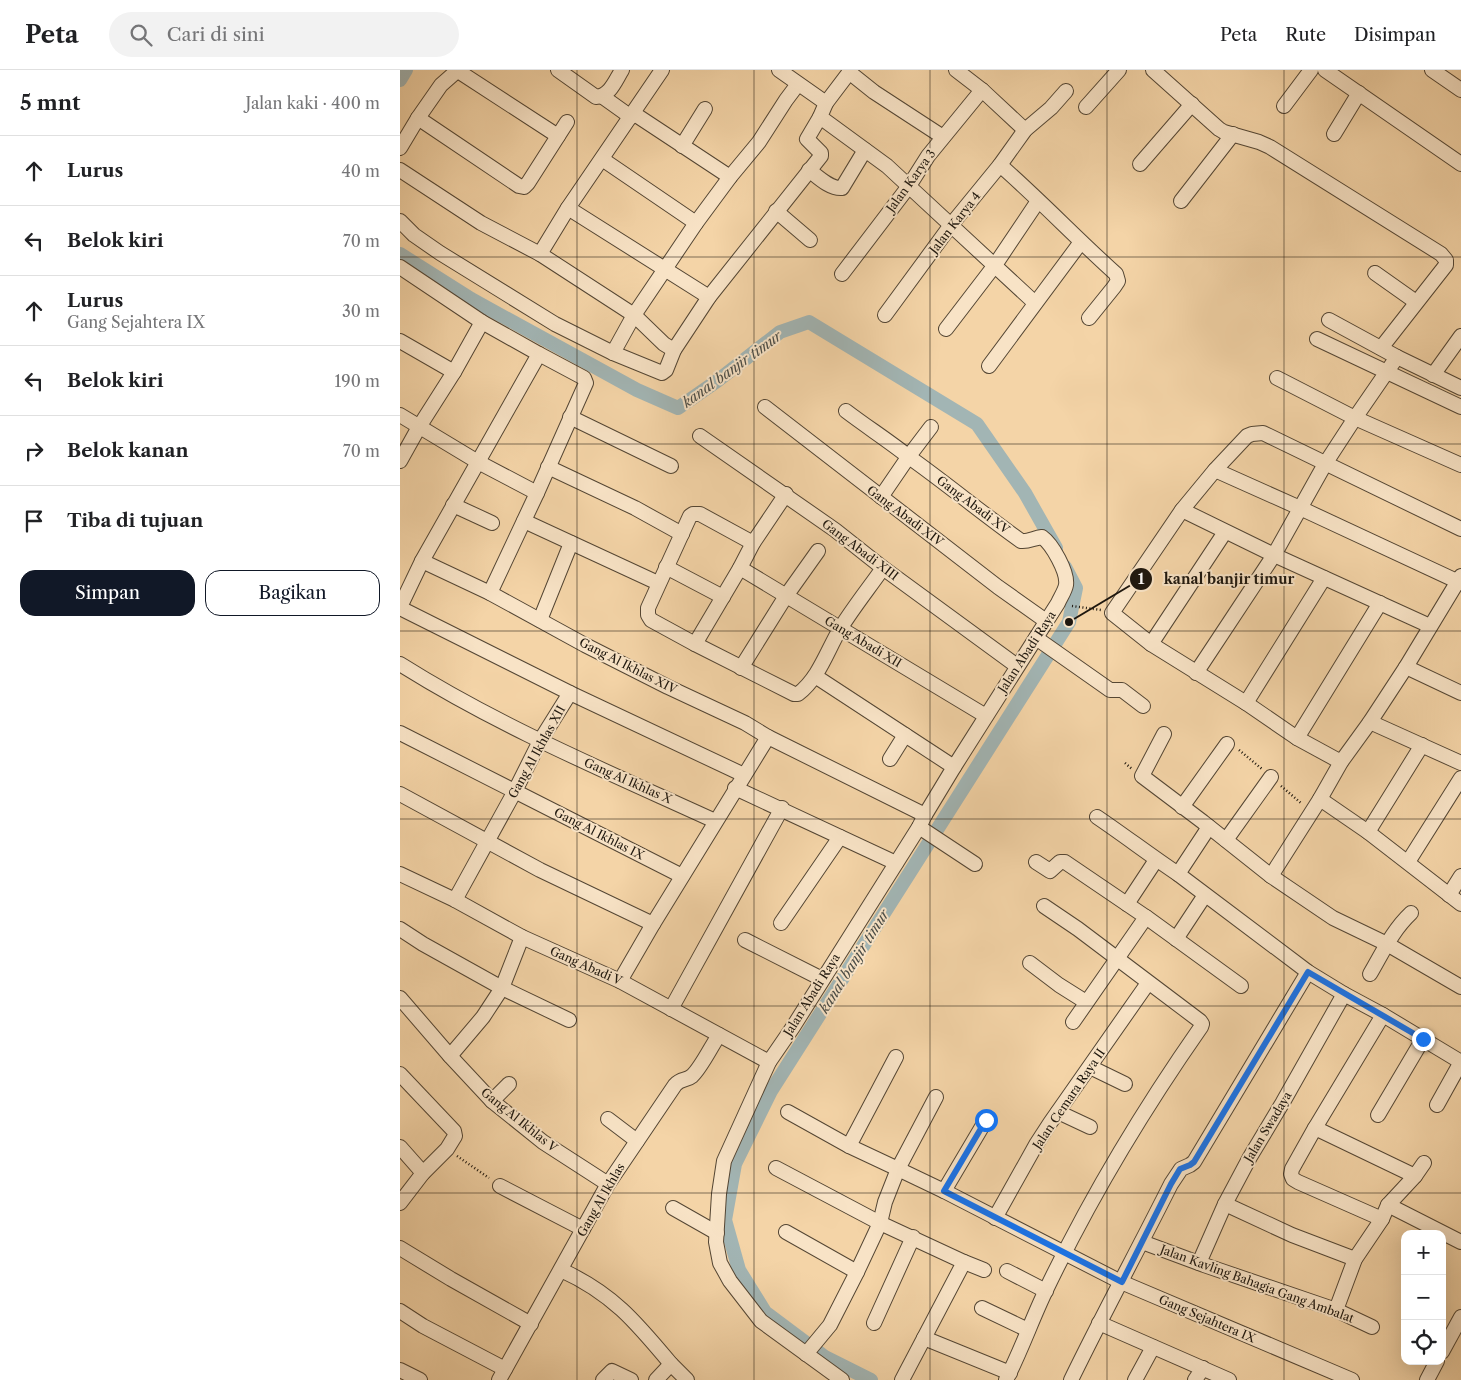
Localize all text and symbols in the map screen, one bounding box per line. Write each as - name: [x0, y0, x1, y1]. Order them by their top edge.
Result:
- search box: [109, 12, 459, 57]
- text: Peta: [25, 20, 79, 49]
- icon: search: [127, 21, 155, 49]
- text: Cari di sini: [167, 23, 264, 46]
- text: Peta: [1220, 24, 1257, 46]
- text: Rute: [1285, 24, 1326, 46]
- text: Disimpan: [1354, 24, 1436, 46]
- text: 5 mnt: [20, 90, 81, 115]
- text: Jalan kaki · 400 m: [245, 93, 380, 113]
- street label: Jalan Karya 3: [882, 146, 938, 217]
- icon: ahead: [20, 157, 48, 185]
- text: Lurus: [67, 159, 123, 182]
- text: 40 m: [341, 161, 380, 181]
- street label: Jalan Karya 4: [925, 189, 983, 258]
- icon: left: [20, 227, 48, 255]
- text: Belok kiri: [67, 229, 164, 252]
- text: 70 m: [343, 231, 380, 251]
- text: Lurus: [67, 289, 123, 312]
- icon: ahead: [20, 297, 48, 325]
- text: 30 m: [342, 301, 380, 321]
- text: Gang Sejahtera IX: [67, 312, 205, 332]
- water label: kanal banjir timur: [678, 326, 786, 412]
- icon: left: [20, 367, 48, 395]
- text: Belok kiri: [67, 369, 164, 392]
- text: 190 m: [335, 371, 380, 391]
- icon: right: [20, 437, 48, 465]
- text: Belok kanan: [67, 439, 189, 462]
- text: 70 m: [343, 441, 380, 461]
- street label: Gang Abadi XV: [934, 472, 1013, 537]
- street label: Gang Abadi XIV: [864, 482, 947, 549]
- icon: arrive: [20, 507, 48, 535]
- text: Tiba di tujuan: [67, 509, 203, 532]
- street label: Gang Abadi XIII: [819, 516, 902, 583]
- callout: kanal banjir timur: [1129, 565, 1304, 594]
- text: 1: [1138, 569, 1145, 588]
- button: Simpan: [20, 570, 195, 616]
- button: Bagikan: [205, 570, 380, 616]
- text: kanal banjir timur: [1164, 570, 1294, 588]
- street label: Jalan Abadi Raya: [993, 607, 1059, 697]
- street label: Gang Abadi XII: [822, 613, 905, 671]
- street label: Gang Al Ikhlas XIV: [577, 634, 680, 697]
- street label: Gang Al Ikhlas XII: [505, 703, 568, 801]
- street label: Gang Al Ikhlas X: [582, 754, 675, 807]
- street label: Gang Al Ikhlas IX: [552, 804, 647, 863]
- water label: kanal banjir timur: [814, 905, 894, 1017]
- street label: Gang Abadi V: [548, 943, 625, 988]
- street label: Jalan Abadi Raya: [779, 950, 843, 1041]
- route end: [1412, 1028, 1435, 1051]
- street label: Jalan Cemara Raya II: [1028, 1045, 1108, 1154]
- street label: Gang Al Ikhlas V: [478, 1084, 561, 1155]
- street label: Jalan Swadaya: [1239, 1088, 1295, 1167]
- route start: [975, 1109, 998, 1132]
- street label: Gang Al Ikhlas: [573, 1160, 628, 1239]
- map controls: [1401, 1230, 1446, 1365]
- button: +: [1401, 1230, 1446, 1275]
- street label: Jalan Kavling Bahagia Gang Ambalat: [1156, 1241, 1357, 1326]
- button: −: [1401, 1275, 1446, 1320]
- street label: Gang Sejahtera IX: [1157, 1291, 1258, 1346]
- button: locate: [1401, 1320, 1446, 1365]

